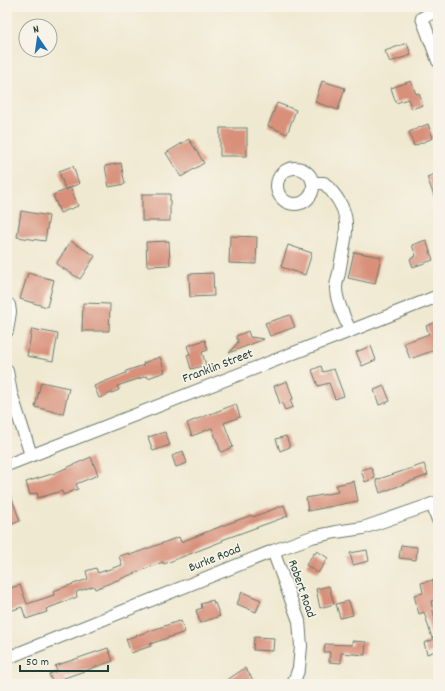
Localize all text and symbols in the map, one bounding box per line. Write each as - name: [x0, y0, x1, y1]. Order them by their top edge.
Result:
- north arrow: [18, 18, 58, 58]
- text: N: [32, 22, 41, 39]
- street label: Franklin Street: [180, 345, 256, 389]
- street label: Burke Road: [186, 540, 244, 578]
- street label: Robert Road: [282, 557, 320, 621]
- scale bar: [20, 647, 108, 673]
- text: 50 m: [26, 654, 49, 671]

